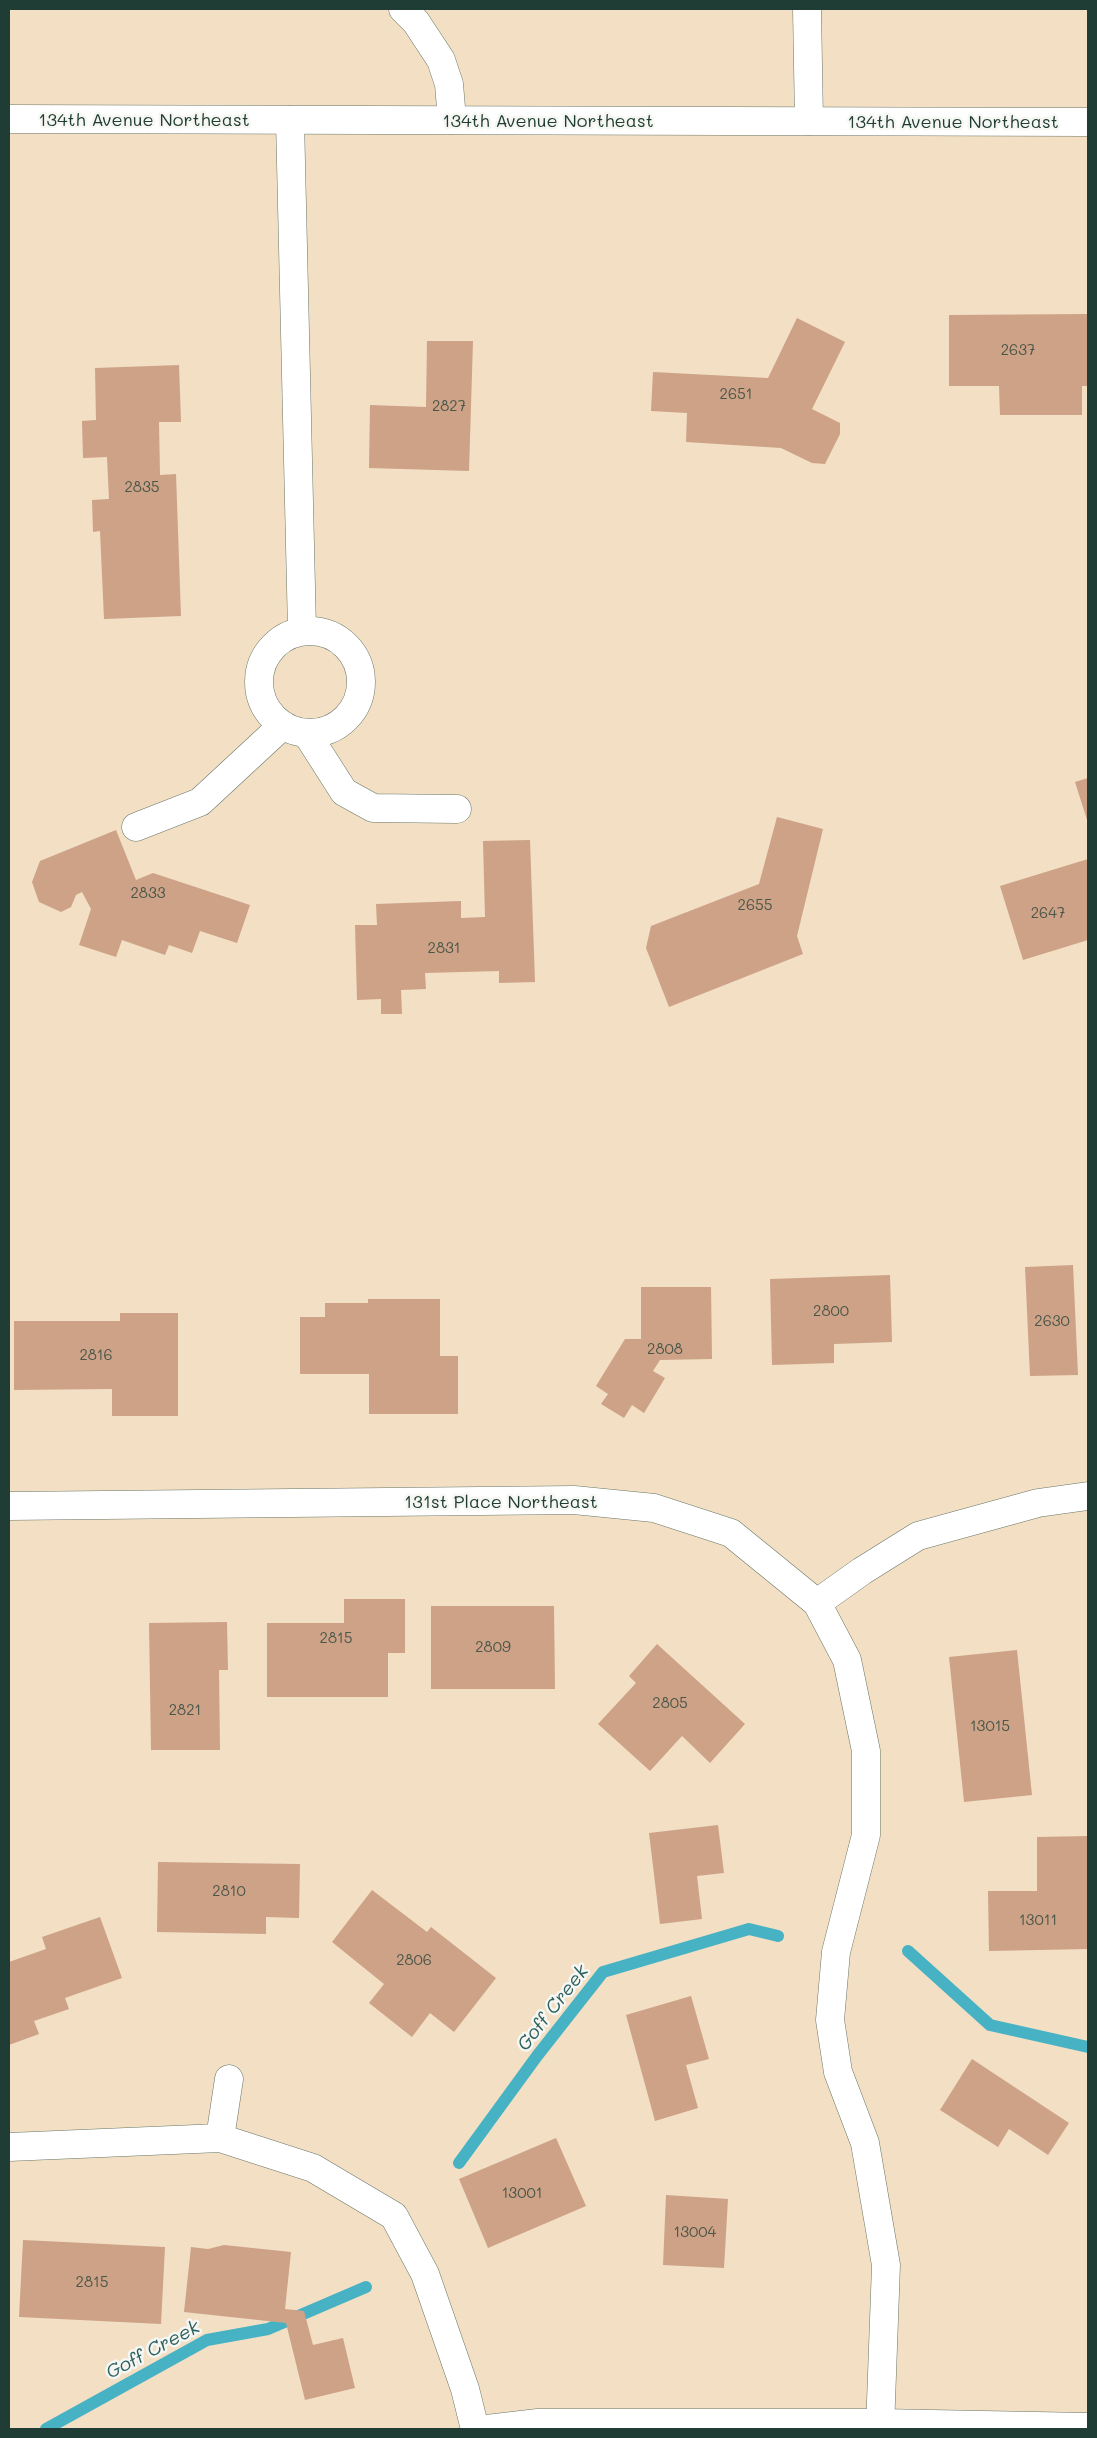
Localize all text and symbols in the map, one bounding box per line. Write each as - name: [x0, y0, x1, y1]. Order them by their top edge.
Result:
- street label: 134th Avenue Northeast: [38, 109, 250, 131]
- street label: 134th Avenue Northeast: [442, 110, 654, 132]
- street label: 134th Avenue Northeast: [847, 111, 1059, 133]
- house number: 2637: [1001, 341, 1035, 359]
- house number: 2651: [720, 385, 752, 403]
- house number: 2827: [432, 397, 466, 415]
- house number: 2835: [125, 478, 159, 496]
- house number: 2833: [130, 884, 166, 902]
- house number: 2655: [738, 896, 772, 914]
- house number: 2647: [1031, 904, 1065, 922]
- house number: 2831: [428, 939, 460, 957]
- house number: 2800: [813, 1302, 849, 1320]
- house number: 2630: [1034, 1312, 1070, 1330]
- house number: 2808: [647, 1340, 683, 1358]
- house number: 2816: [79, 1346, 113, 1364]
- street label: 131st Place Northeast: [404, 1491, 598, 1513]
- house number: 2815: [320, 1629, 352, 1647]
- house number: 2809: [475, 1638, 511, 1656]
- house number: 2805: [652, 1694, 688, 1712]
- house number: 2821: [169, 1701, 201, 1719]
- house number: 13015: [970, 1717, 1010, 1735]
- house number: 2810: [212, 1882, 246, 1900]
- house number: 13011: [1019, 1911, 1057, 1929]
- house number: 2806: [396, 1951, 432, 1969]
- water label: Goff Creek: [512, 1960, 594, 2056]
- house number: 13001: [502, 2184, 542, 2202]
- house number: 13004: [674, 2223, 716, 2241]
- house number: 2815: [76, 2273, 108, 2291]
- water label: Goff Creek: [102, 2316, 204, 2384]

